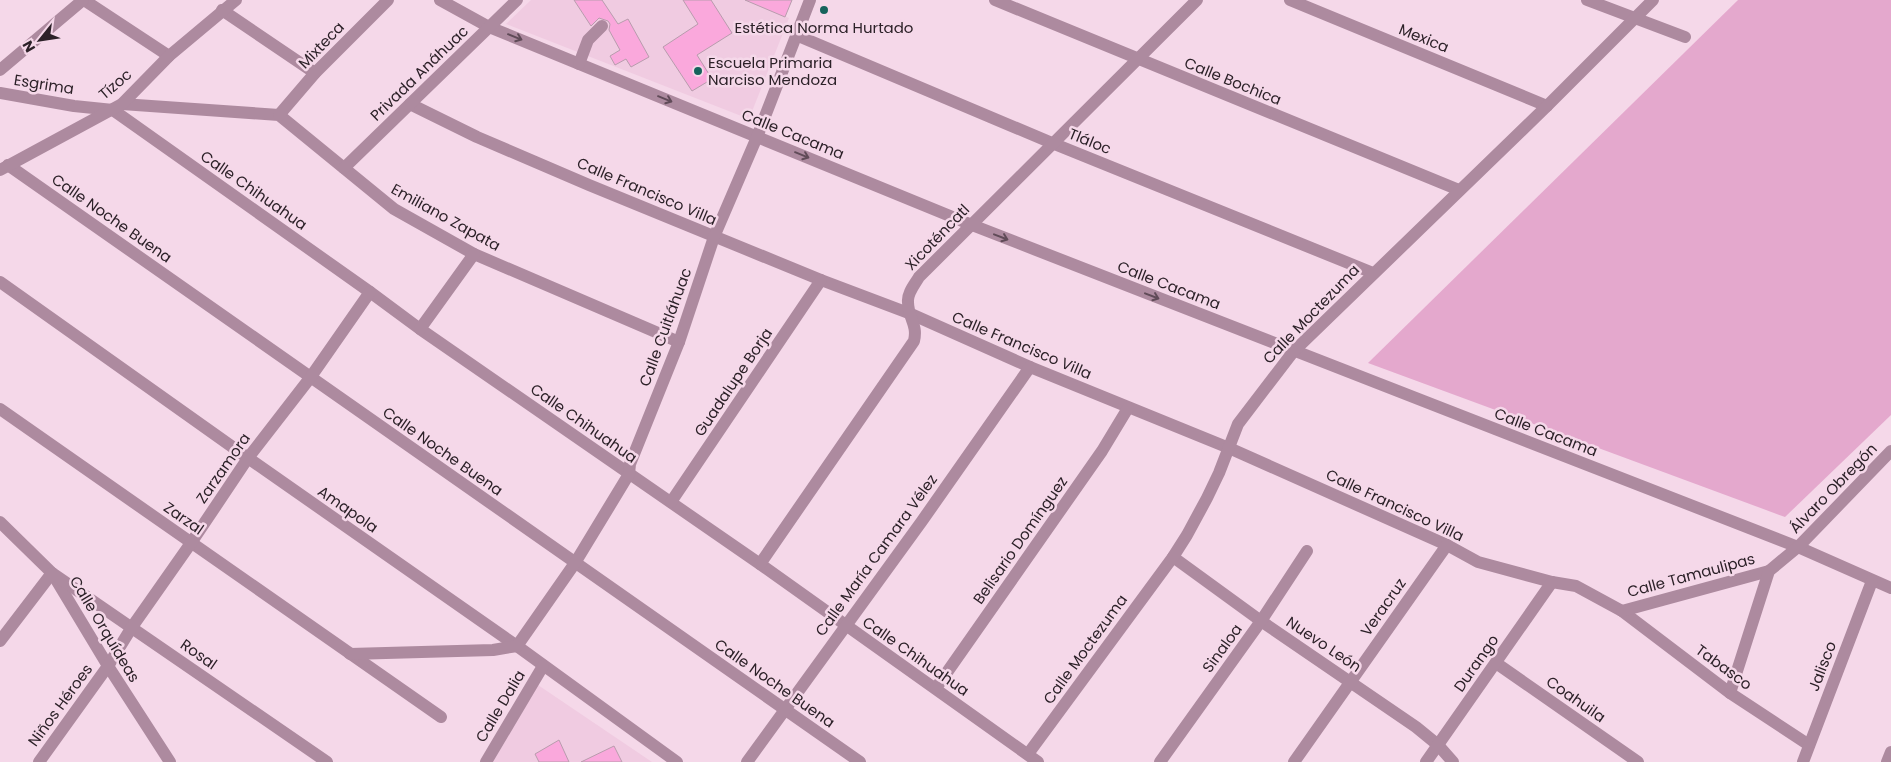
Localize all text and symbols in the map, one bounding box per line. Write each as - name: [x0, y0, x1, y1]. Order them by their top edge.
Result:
- marker: Estética Norma Hurtado: [818, 4, 830, 16]
- north arrow: [15, 15, 65, 65]
- street label: Mixteca: [293, 17, 349, 73]
- place label: Estética Norma Hurtado: [735, 17, 913, 38]
- street label: Mexica: [1396, 18, 1452, 58]
- street label: Privada Anáhuac: [365, 21, 473, 125]
- one-way arrow: [507, 34, 522, 43]
- text: N: [17, 37, 40, 56]
- place label: Escuela Primaria Narciso Mendoza: [708, 52, 837, 90]
- street label: Calle Bochica: [1181, 52, 1285, 110]
- street label: Tízoc: [94, 64, 136, 104]
- marker: Escuela Primaria Narciso Mendoza: [692, 65, 704, 77]
- street label: Esgrima: [12, 69, 76, 99]
- one-way arrow: [657, 95, 672, 104]
- street label: Calle Cacama: [739, 104, 847, 164]
- street label: Tláloc: [1066, 123, 1114, 159]
- street label: Calle Chihuahua: [196, 145, 312, 235]
- one-way arrow: [794, 151, 809, 161]
- street label: Calle Francisco Villa: [574, 152, 720, 230]
- street label: Calle Noche Buena: [48, 169, 176, 267]
- street label: Emiliano Zapata: [388, 178, 504, 256]
- street label: Xicoténcatl: [900, 199, 974, 275]
- one-way arrow: [993, 233, 1008, 242]
- street label: Calle Cacama: [1114, 256, 1224, 314]
- street label: Calle Moctezuma: [1258, 260, 1364, 368]
- street label: Calle Cuitláhuac: [634, 265, 696, 389]
- one-way arrow: [1145, 293, 1160, 302]
- street label: Calle Francisco Villa: [949, 306, 1095, 384]
- street label: Guadalupe Borja: [689, 324, 777, 440]
- street label: Calle Chihuahua: [526, 378, 642, 468]
- street label: Calle Noche Buena: [379, 402, 507, 500]
- street label: Calle Cacama: [1491, 403, 1601, 461]
- street label: Zarzamora: [191, 429, 255, 507]
- street label: Álvaro Obregón: [1785, 438, 1881, 538]
- street label: Calle Francisco Villa: [1323, 464, 1467, 546]
- street label: Calle María Camara Vélez: [810, 470, 942, 640]
- street label: Belisario Domínguez: [968, 472, 1072, 608]
- street label: Amapola: [314, 481, 382, 537]
- street label: Zarzal: [160, 497, 208, 539]
- street label: Calle Tamaulipas: [1625, 548, 1757, 602]
- street label: Calle Orquídeas: [65, 572, 145, 686]
- street label: Veracruz: [1355, 574, 1411, 640]
- street label: Calle Moctezuma: [1038, 590, 1132, 708]
- street label: Calle Chihuahua: [858, 611, 974, 701]
- street label: Nuevo León: [1282, 611, 1366, 677]
- street label: Sinaloa: [1197, 619, 1247, 677]
- street label: Durango: [1449, 630, 1503, 696]
- street label: Rosal: [176, 634, 222, 674]
- street label: Calle Noche Buena: [711, 634, 839, 732]
- street label: Jalisco: [1803, 638, 1841, 694]
- street label: Tabasco: [1692, 639, 1756, 695]
- street label: Niños Héroes: [23, 659, 97, 751]
- street label: Calle Dalia: [470, 666, 530, 746]
- street label: Coahuila: [1542, 671, 1610, 727]

